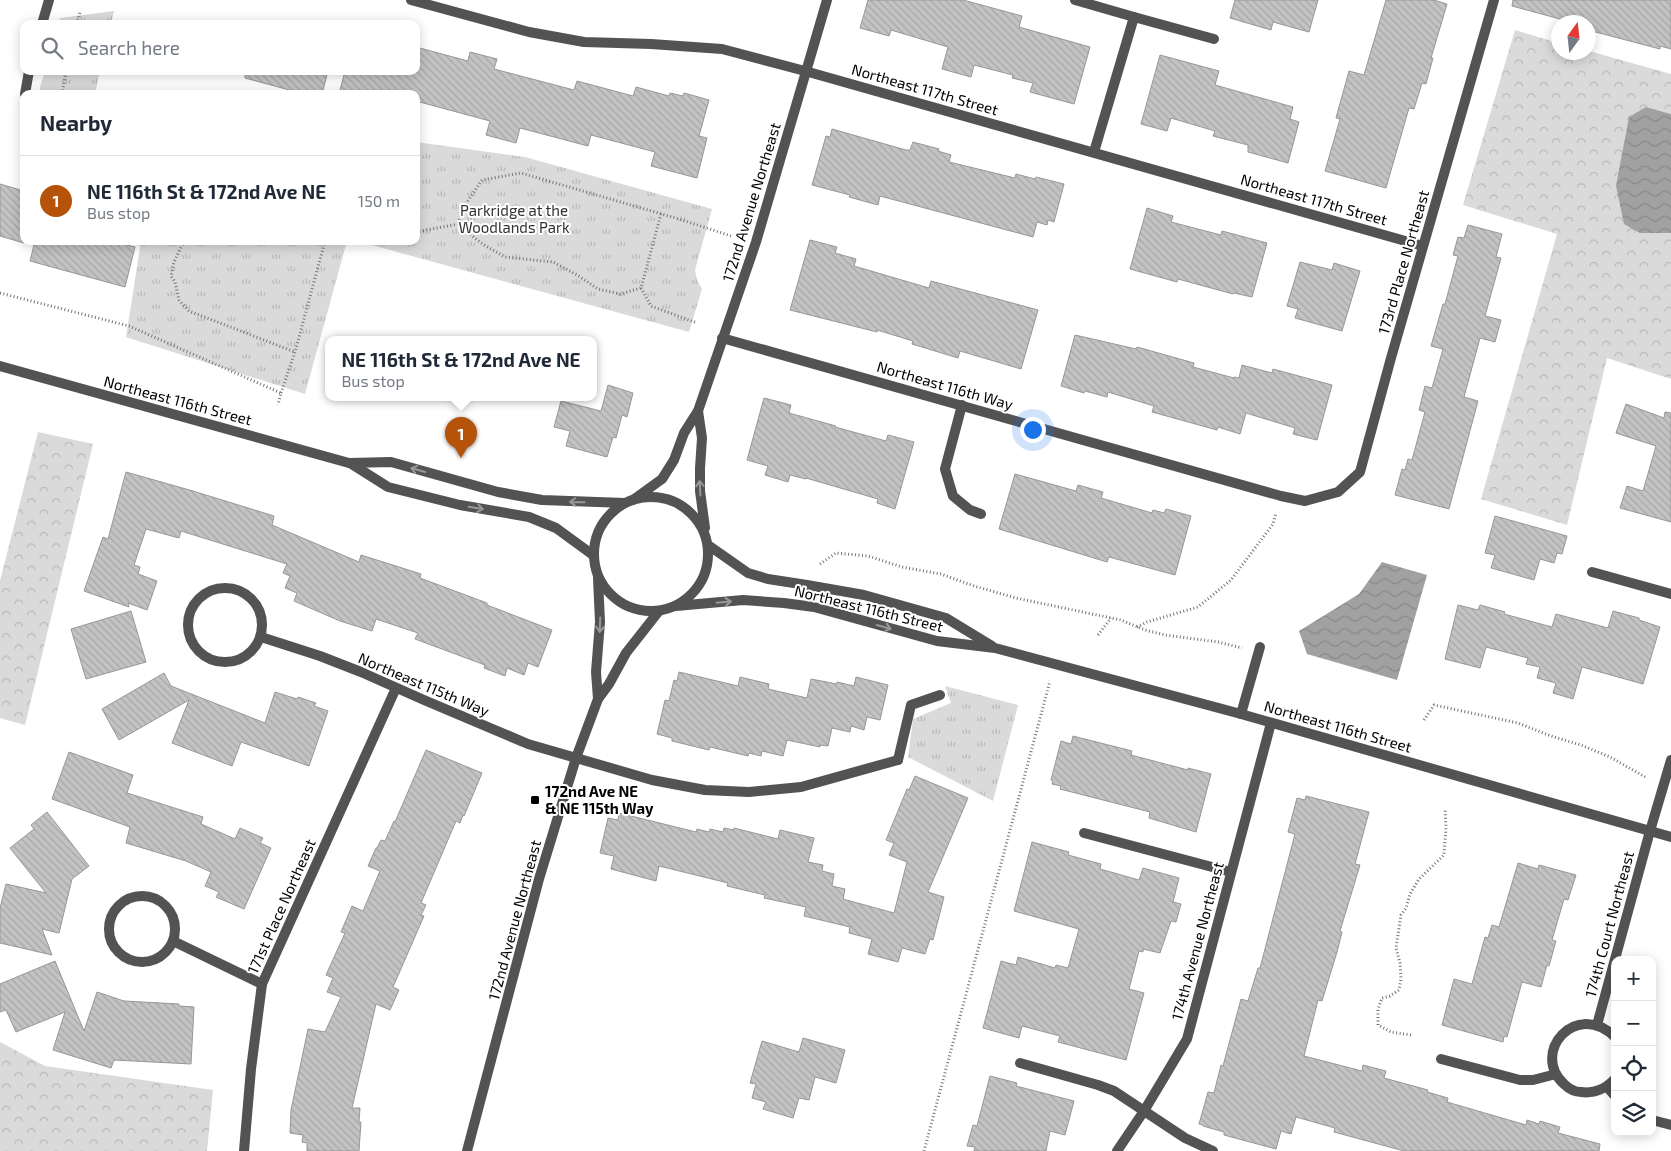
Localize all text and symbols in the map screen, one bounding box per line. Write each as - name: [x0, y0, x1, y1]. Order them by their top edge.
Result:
- north arrow: [1551, 15, 1596, 60]
- search box: [20, 20, 420, 75]
- icon: search: [38, 34, 66, 62]
- text: Search here: [78, 36, 180, 59]
- street label: Northeast 117th Street: [850, 59, 1001, 119]
- text: Nearby: [40, 110, 112, 135]
- street label: 172nd Avenue Northeast: [718, 120, 784, 284]
- street label: Northeast 117th Street: [1239, 169, 1390, 229]
- text: NE 116th St & 172nd Ave NE: [87, 180, 326, 203]
- street label: 173rd Place Northeast: [1374, 188, 1432, 336]
- text: 1: [53, 191, 59, 210]
- text: 150 m: [358, 191, 400, 210]
- park label: Parkridge at the Woodlands Park: [458, 201, 570, 236]
- text: Bus stop: [87, 203, 150, 222]
- popup: [325, 336, 597, 401]
- text: NE 116th St & 172nd Ave NE: [341, 348, 581, 371]
- street label: Northeast 116th Way: [875, 357, 1015, 413]
- text: Bus stop: [341, 371, 405, 390]
- street label: Northeast 116th Street: [102, 372, 254, 428]
- pin: 1: [445, 417, 477, 458]
- your location: [1020, 417, 1046, 443]
- one-way arrow: [410, 464, 426, 474]
- one-way arrow: [696, 481, 705, 497]
- one-way arrow: [569, 497, 585, 507]
- one-way arrow: [467, 503, 483, 513]
- street label: Northeast 116th Street: [793, 581, 945, 635]
- one-way arrow: [716, 597, 732, 606]
- one-way arrow: [595, 617, 604, 633]
- one-way arrow: [875, 622, 891, 632]
- street label: Northeast 115th Way: [356, 648, 492, 720]
- street label: Northeast 116th Street: [1262, 696, 1414, 756]
- place label: 172nd Ave NE & NE 115th Way: [545, 782, 654, 818]
- marker: 172nd Ave NE & NE 115th Way: [529, 794, 541, 806]
- street label: 171st Place Northeast: [243, 836, 319, 976]
- street label: 172nd Avenue Northeast: [484, 838, 544, 1002]
- street label: 174th Court Northeast: [1581, 849, 1637, 999]
- street label: 174th Avenue Northeast: [1167, 860, 1227, 1022]
- map controls: [1611, 956, 1656, 1136]
- button: +: [1611, 956, 1656, 1001]
- button: −: [1611, 1001, 1656, 1046]
- button: locate: [1611, 1046, 1656, 1091]
- button: layers: [1611, 1091, 1656, 1136]

